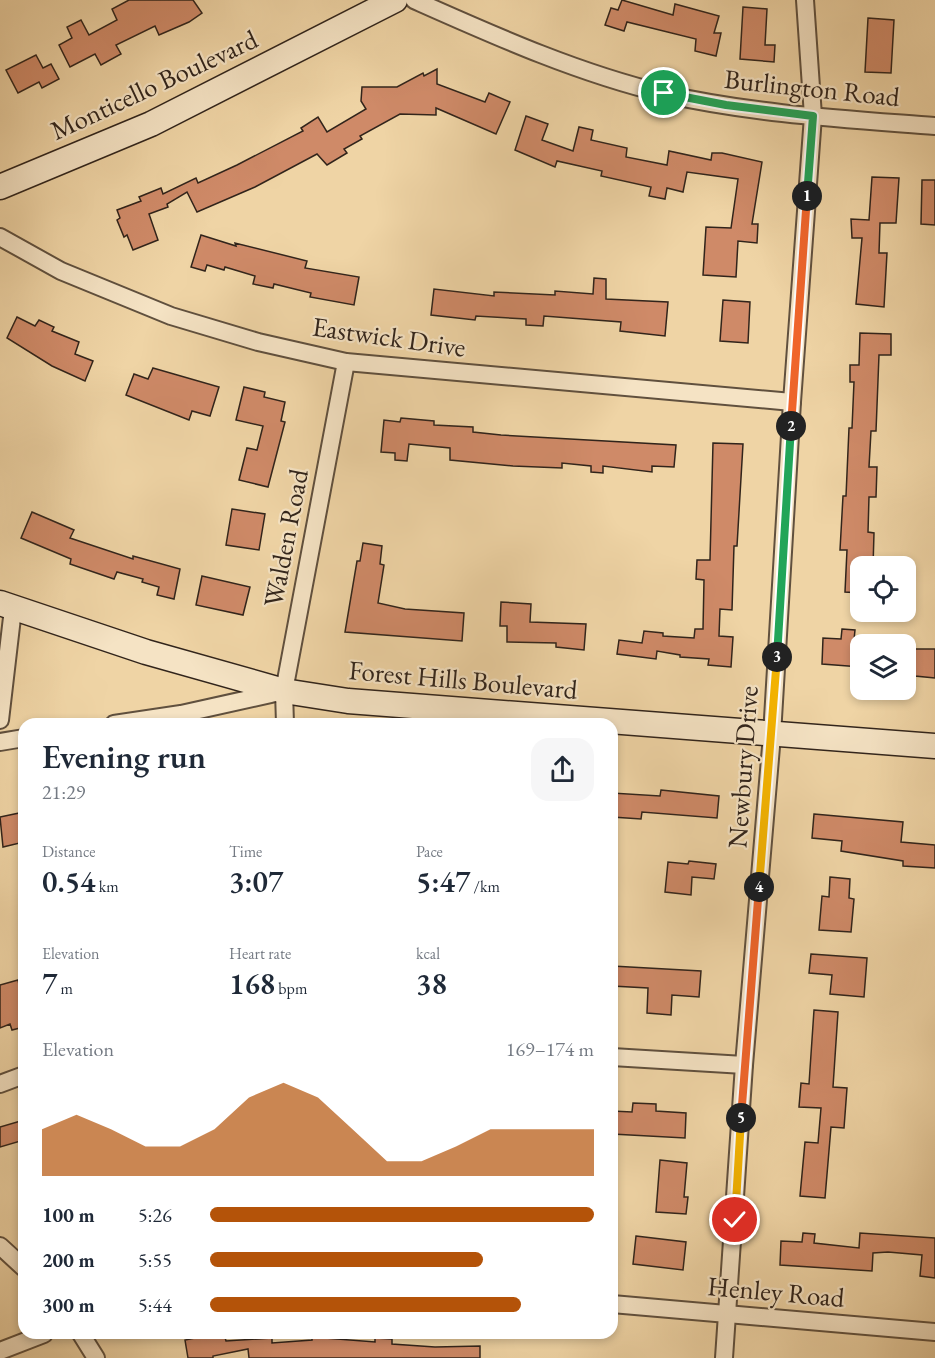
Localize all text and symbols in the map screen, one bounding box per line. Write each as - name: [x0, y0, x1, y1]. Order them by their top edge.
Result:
- street label: Monticello Boulevard: [45, 21, 263, 148]
- street label: Burlington Road: [723, 61, 902, 114]
- pin: [638, 67, 689, 118]
- icon: arrive: [647, 76, 680, 109]
- pin: 1: [792, 181, 822, 211]
- text: 1: [803, 185, 811, 206]
- street label: Eastwick Drive: [310, 308, 468, 365]
- pin: 2: [776, 411, 806, 441]
- text: 2: [787, 415, 795, 436]
- street label: Walden Road: [255, 466, 316, 610]
- map controls: [850, 556, 916, 700]
- button: locate: [850, 556, 916, 622]
- button: layers: [850, 634, 916, 700]
- pin: 3: [762, 642, 792, 672]
- text: 3: [773, 646, 781, 667]
- street label: Forest Hills Boulevard: [347, 652, 579, 707]
- street label: Newbury Drive: [719, 685, 766, 849]
- text: Evening run: [42, 735, 206, 778]
- button: share: [531, 738, 594, 801]
- text: 21:29: [42, 779, 85, 805]
- text: Distance: [42, 841, 95, 862]
- text: Time: [229, 841, 262, 862]
- text: Pace: [416, 841, 443, 862]
- text: 0.54: [42, 862, 95, 901]
- text: 3:07: [229, 862, 283, 901]
- text: 5:47: [416, 862, 470, 901]
- pin: 4: [744, 872, 774, 902]
- text: km: [95, 876, 119, 897]
- text: /km: [470, 876, 500, 897]
- text: 4: [755, 876, 763, 897]
- text: Elevation: [42, 943, 100, 964]
- text: Heart rate: [229, 943, 291, 964]
- text: kcal: [416, 943, 440, 964]
- text: 7: [42, 964, 57, 1003]
- text: 168: [229, 964, 275, 1003]
- text: 38: [416, 964, 447, 1003]
- text: m: [57, 978, 73, 999]
- text: bpm: [275, 978, 307, 999]
- text: Elevation: [42, 1036, 114, 1062]
- text: 169–174 m: [506, 1036, 594, 1062]
- pin: 5: [726, 1103, 756, 1133]
- text: 5: [737, 1107, 745, 1128]
- pin: [709, 1194, 760, 1245]
- text: 100 m: [42, 1202, 95, 1228]
- text: 5:26: [138, 1202, 172, 1228]
- icon: check: [718, 1203, 751, 1236]
- text: 200 m: [42, 1247, 95, 1273]
- text: 5:55: [138, 1247, 172, 1273]
- street label: Henley Road: [706, 1268, 846, 1315]
- text: 300 m: [42, 1292, 95, 1318]
- text: 5:44: [138, 1292, 172, 1318]

